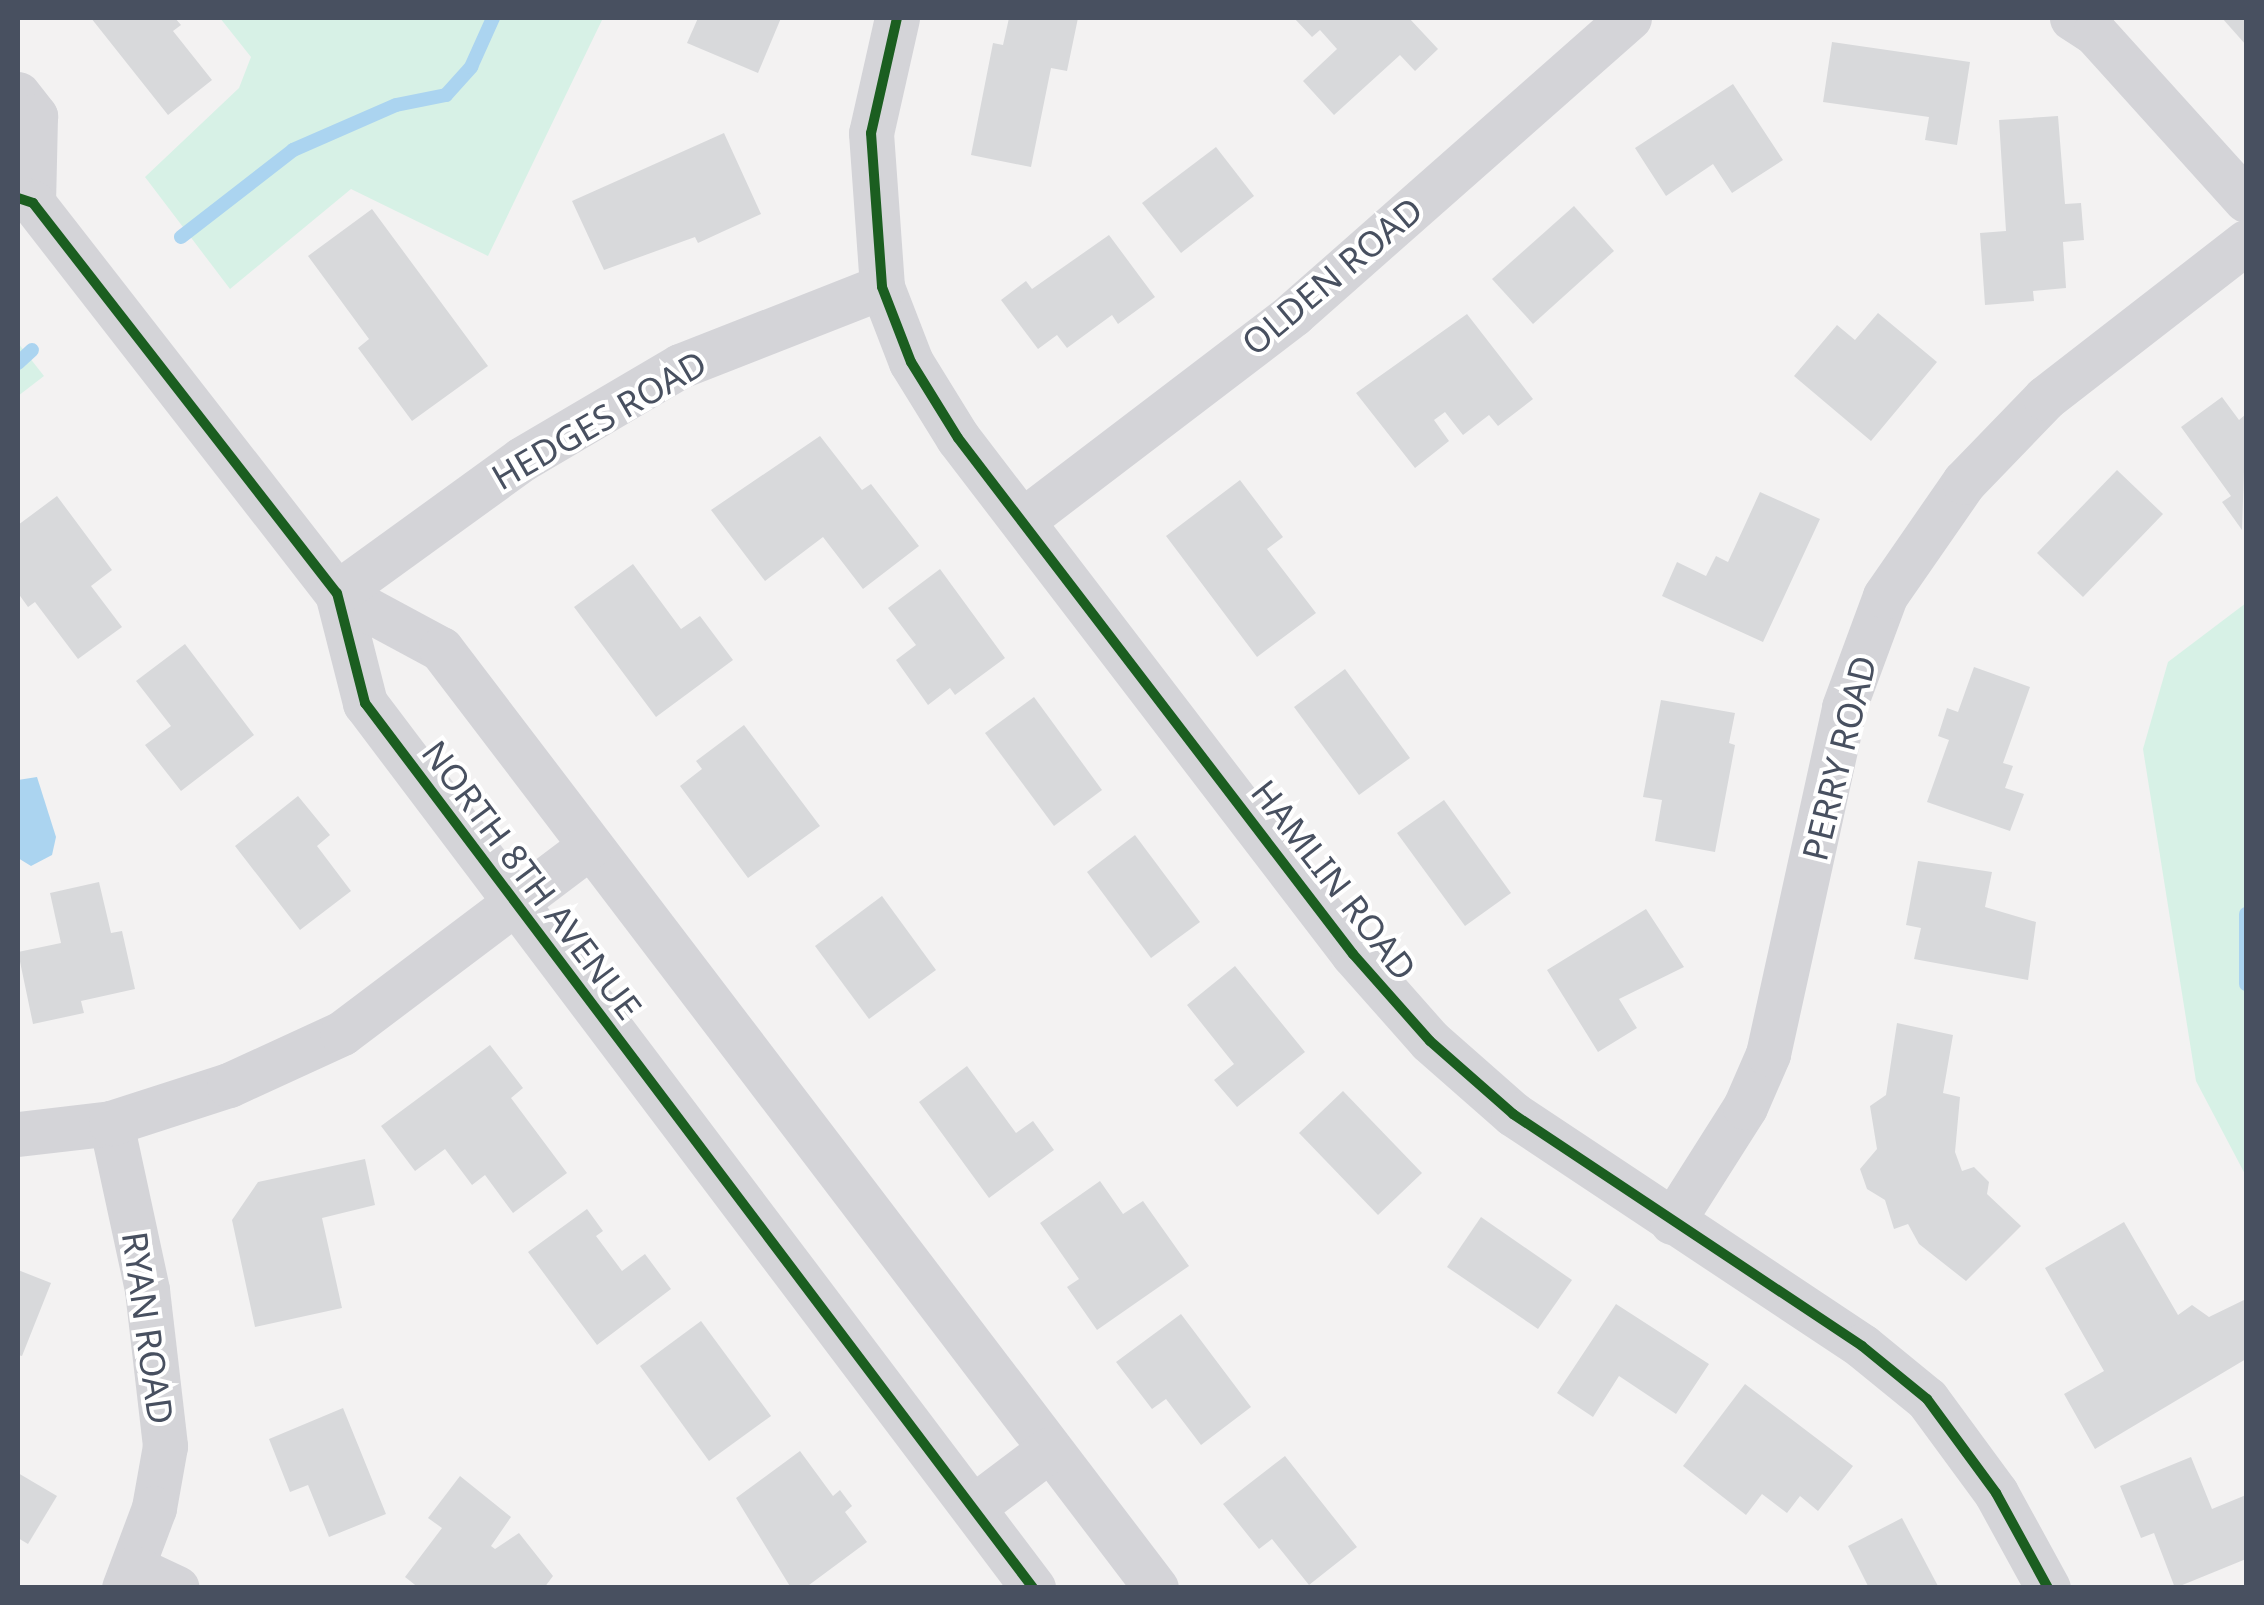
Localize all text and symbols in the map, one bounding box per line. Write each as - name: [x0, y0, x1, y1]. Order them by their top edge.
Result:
- street label: OLDEN ROAD: [1233, 188, 1431, 364]
- street label: HEDGES ROAD: [484, 342, 714, 498]
- street label: PERRY ROAD: [1793, 651, 1885, 865]
- street label: NORTH 8TH AVENUE: [414, 732, 650, 1028]
- street label: HAMLIN ROAD: [1243, 772, 1425, 988]
- street label: RYAN ROAD: [114, 1229, 182, 1427]

